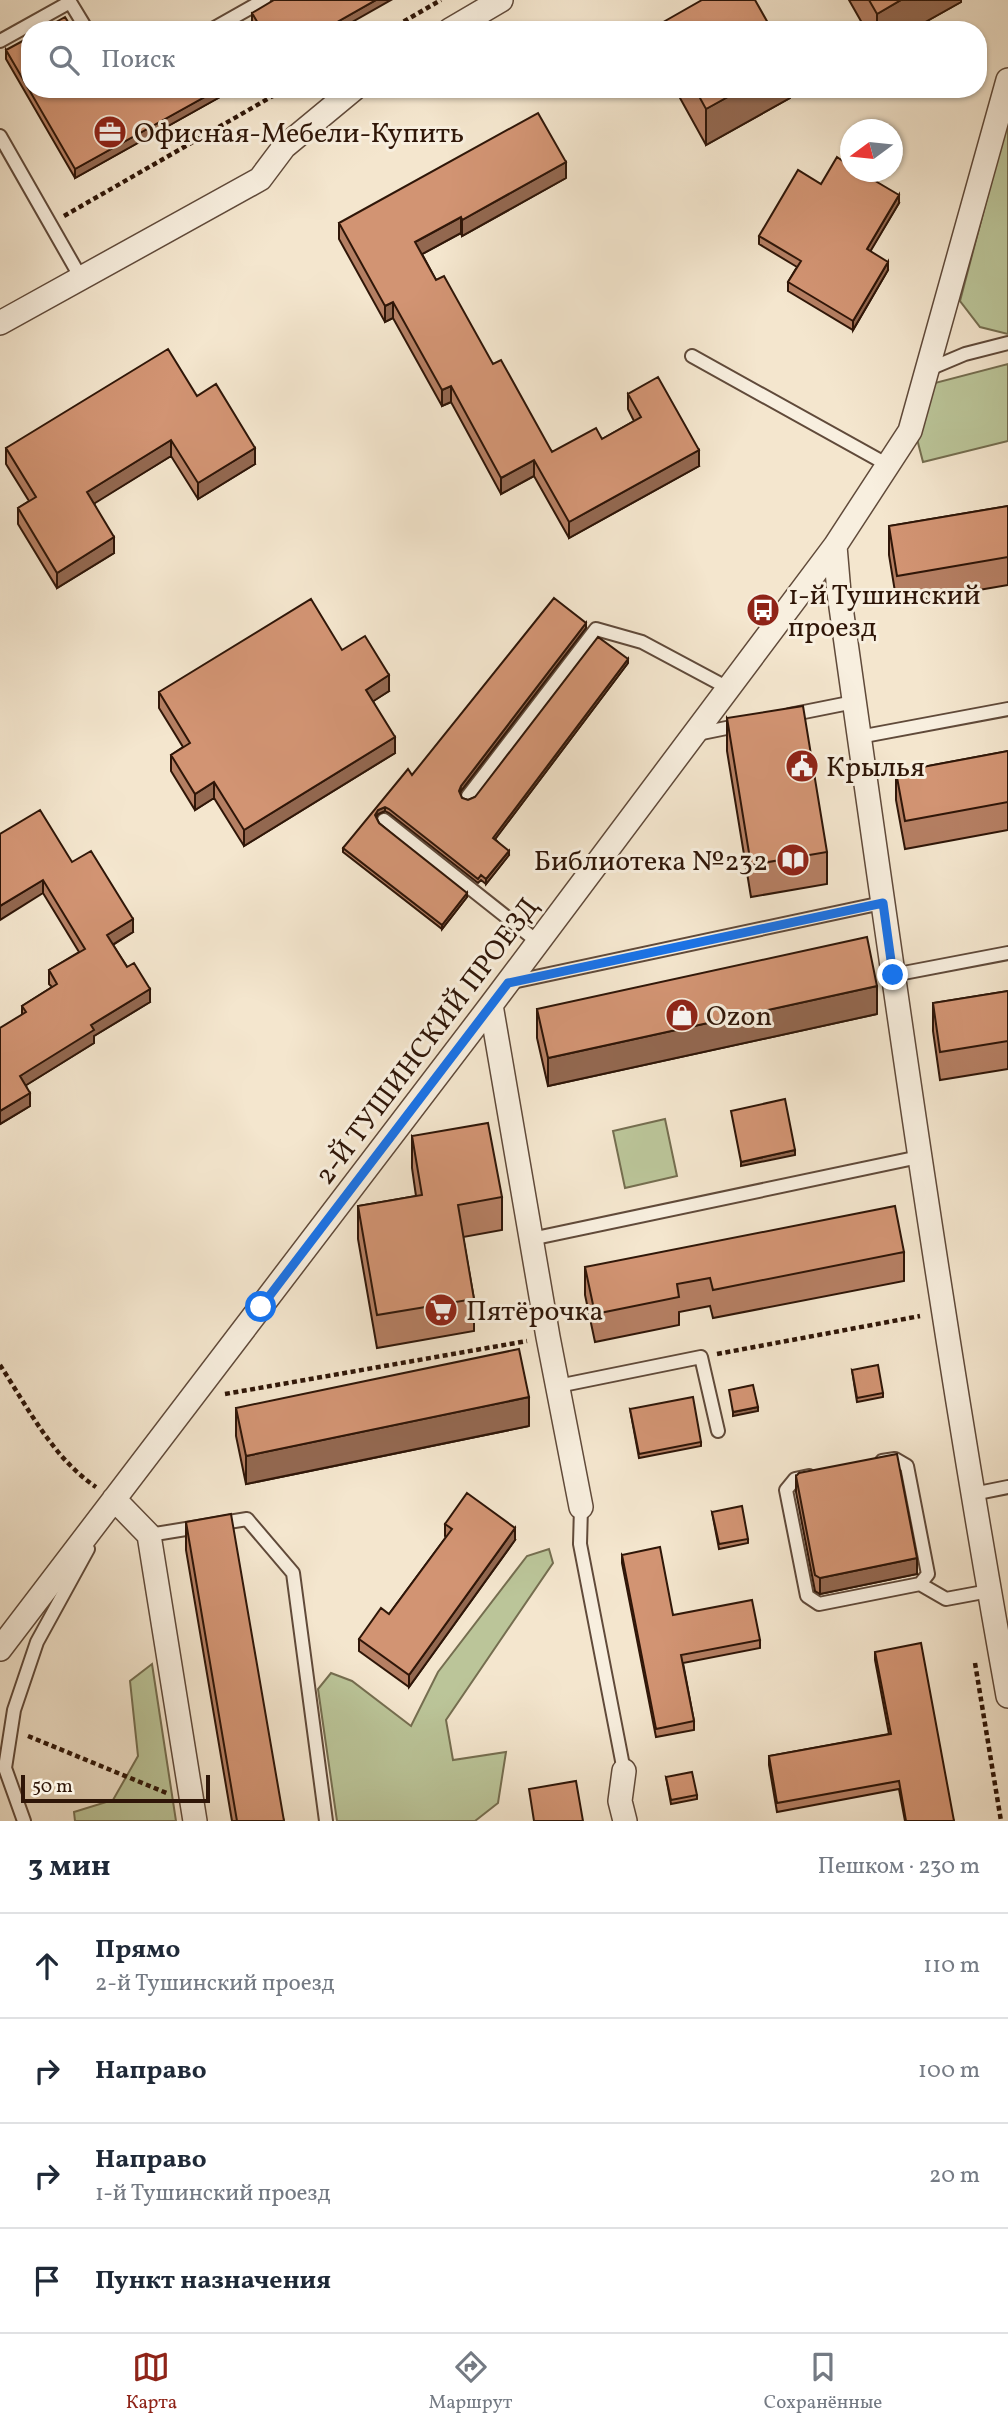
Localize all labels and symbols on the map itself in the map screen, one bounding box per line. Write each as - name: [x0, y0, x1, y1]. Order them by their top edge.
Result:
- office icon: Офисная-Мебели-Купить: [91, 113, 129, 151]
- place label: Офисная-Мебели-Купить: [134, 115, 464, 154]
- north arrow: [840, 119, 903, 182]
- place label: 1-й Тушинский проезд: [788, 577, 981, 648]
- bus stop icon: 1-й Тушинский проезд: [744, 591, 782, 629]
- public building icon: Крылья: [783, 747, 821, 785]
- place label: Крылья: [826, 749, 925, 788]
- library icon: Библиотека №232: [774, 841, 812, 879]
- place label: Библиотека №232: [534, 843, 768, 882]
- street label: 2-Й ТУШИНСКИЙ ПРОЕЗД: [307, 889, 549, 1194]
- route end: [877, 959, 908, 990]
- shop icon: Ozon: [663, 996, 701, 1034]
- place label: Ozon: [706, 998, 772, 1037]
- route start: [245, 1291, 276, 1322]
- supermarket icon: Пятёрочка: [422, 1291, 460, 1329]
- place label: Пятёрочка: [466, 1293, 603, 1332]
- scale bar: [21, 1772, 210, 1804]

